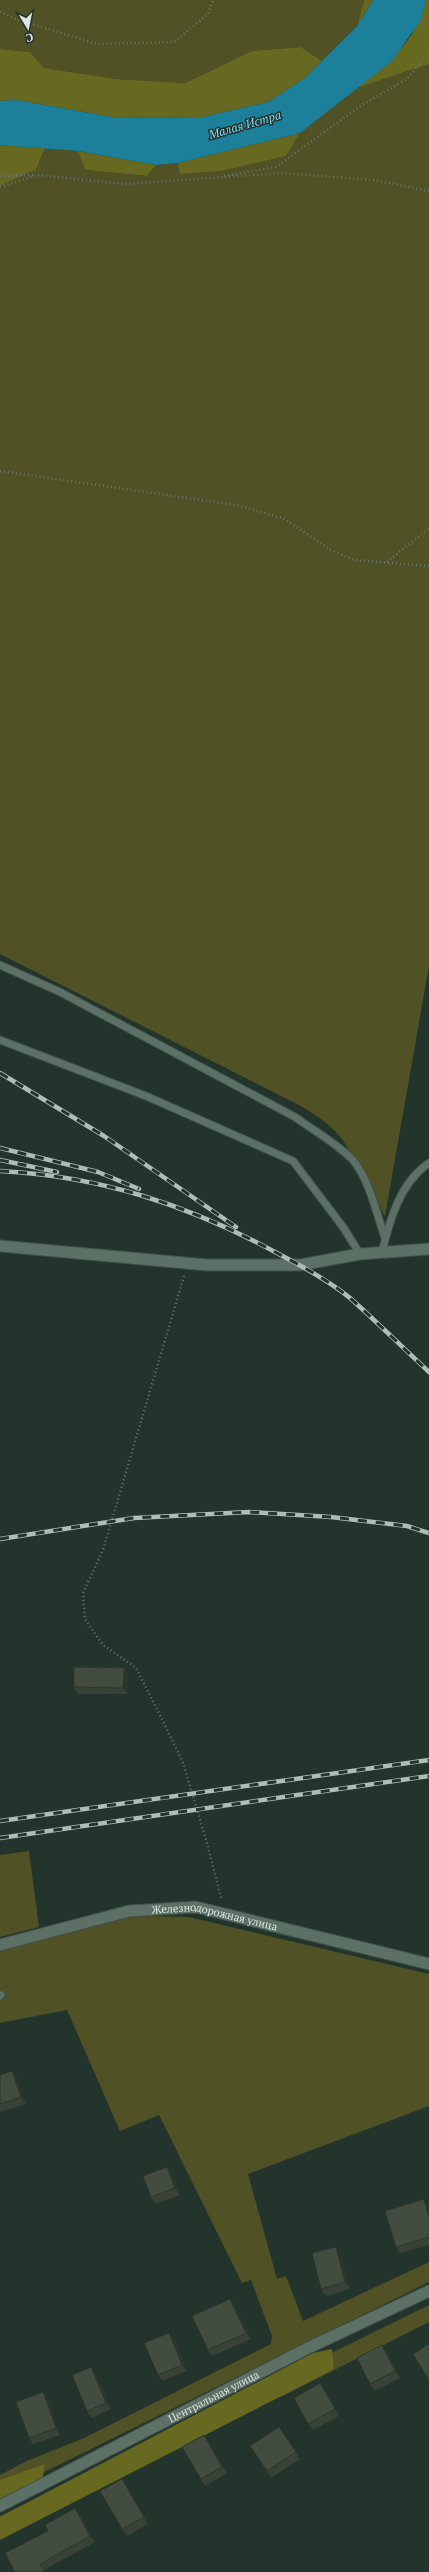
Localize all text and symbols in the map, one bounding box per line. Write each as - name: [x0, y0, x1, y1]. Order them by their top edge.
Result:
- north arrow: [8, 8, 48, 48]
- text: С: [25, 30, 34, 45]
- water label: Малая Истра: [206, 107, 283, 142]
- street label: Железнодорожная улица: [151, 1900, 279, 1934]
- street label: Центральная улица: [166, 2367, 262, 2426]

